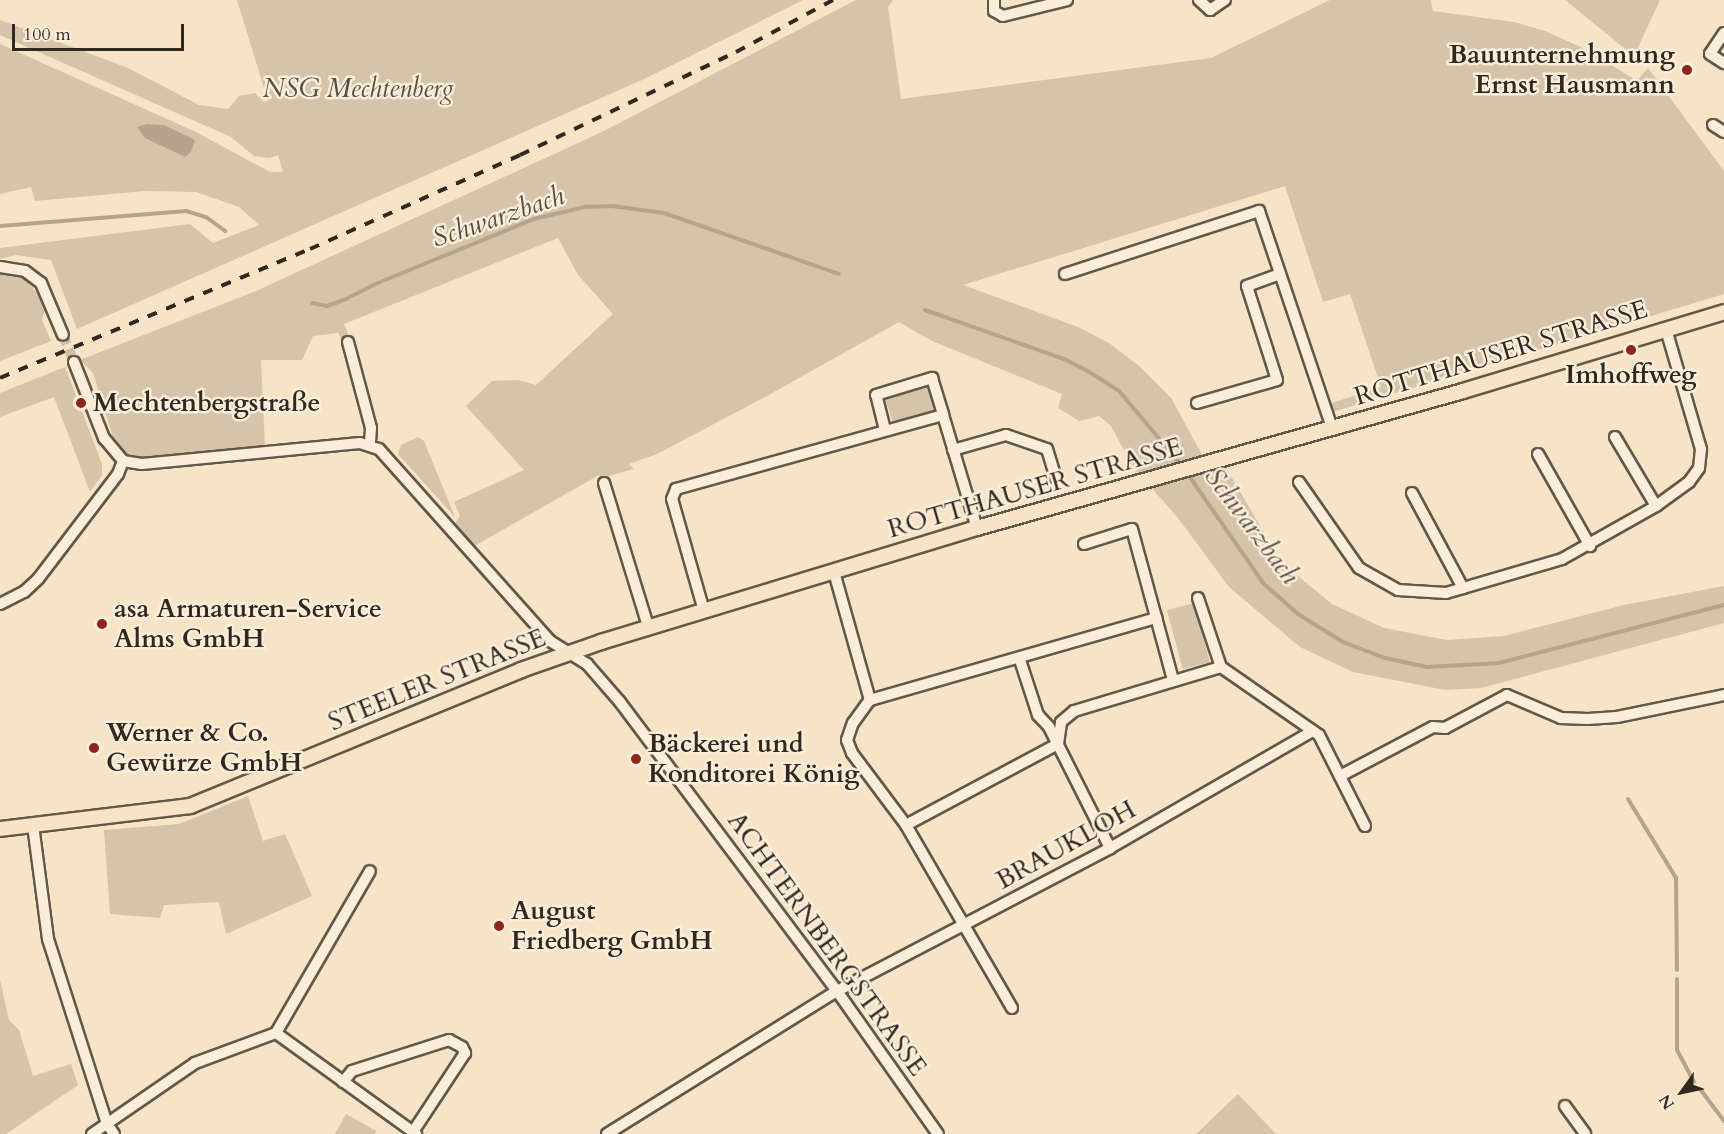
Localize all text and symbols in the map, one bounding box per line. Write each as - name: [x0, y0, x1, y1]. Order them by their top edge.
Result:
- scale bar: [15, 12, 188, 50]
- text: 100 m: [23, 22, 71, 47]
- place label: Bauunternehmung Ernst Hausmann: [1448, 39, 1675, 100]
- marker: Bauunternehmung Ernst Hausmann: [1680, 63, 1694, 77]
- park label: NSG Mechtenberg: [263, 73, 453, 105]
- water label: Schwarzbach: [428, 179, 568, 255]
- street label: ROTTHAUSER STRASSE: [1351, 294, 1651, 412]
- marker: Imhoffweg: [1624, 343, 1638, 357]
- place label: Imhoffweg: [1565, 359, 1697, 391]
- place label: Mechtenbergstraße: [93, 387, 320, 419]
- marker: Mechtenbergstraße: [74, 396, 88, 410]
- street label: ROTTHAUSER STRASSE: [884, 431, 1186, 545]
- water label: Schwarzbach: [1198, 461, 1306, 591]
- place label: asa Armaturen-Service Alms GmbH: [114, 593, 382, 654]
- marker: asa Armaturen-Service Alms GmbH: [95, 617, 109, 631]
- street label: STEELER STRASSE: [324, 622, 550, 738]
- place label: Werner & Co. Gewürze GmbH: [106, 717, 302, 778]
- place label: Bäckerei und Konditorei König: [648, 728, 859, 790]
- marker: Werner & Co. Gewürze GmbH: [87, 741, 101, 755]
- marker: Bäckerei und Konditorei König: [629, 752, 643, 766]
- street label: BRAUKLOH: [991, 794, 1141, 896]
- street label: ACHTERNBERGSTRASSE: [721, 806, 933, 1082]
- place label: August Friedberg GmbH: [511, 895, 713, 957]
- marker: August Friedberg GmbH: [492, 919, 506, 933]
- north arrow: [1652, 1062, 1712, 1122]
- text: N: [1654, 1090, 1680, 1114]

